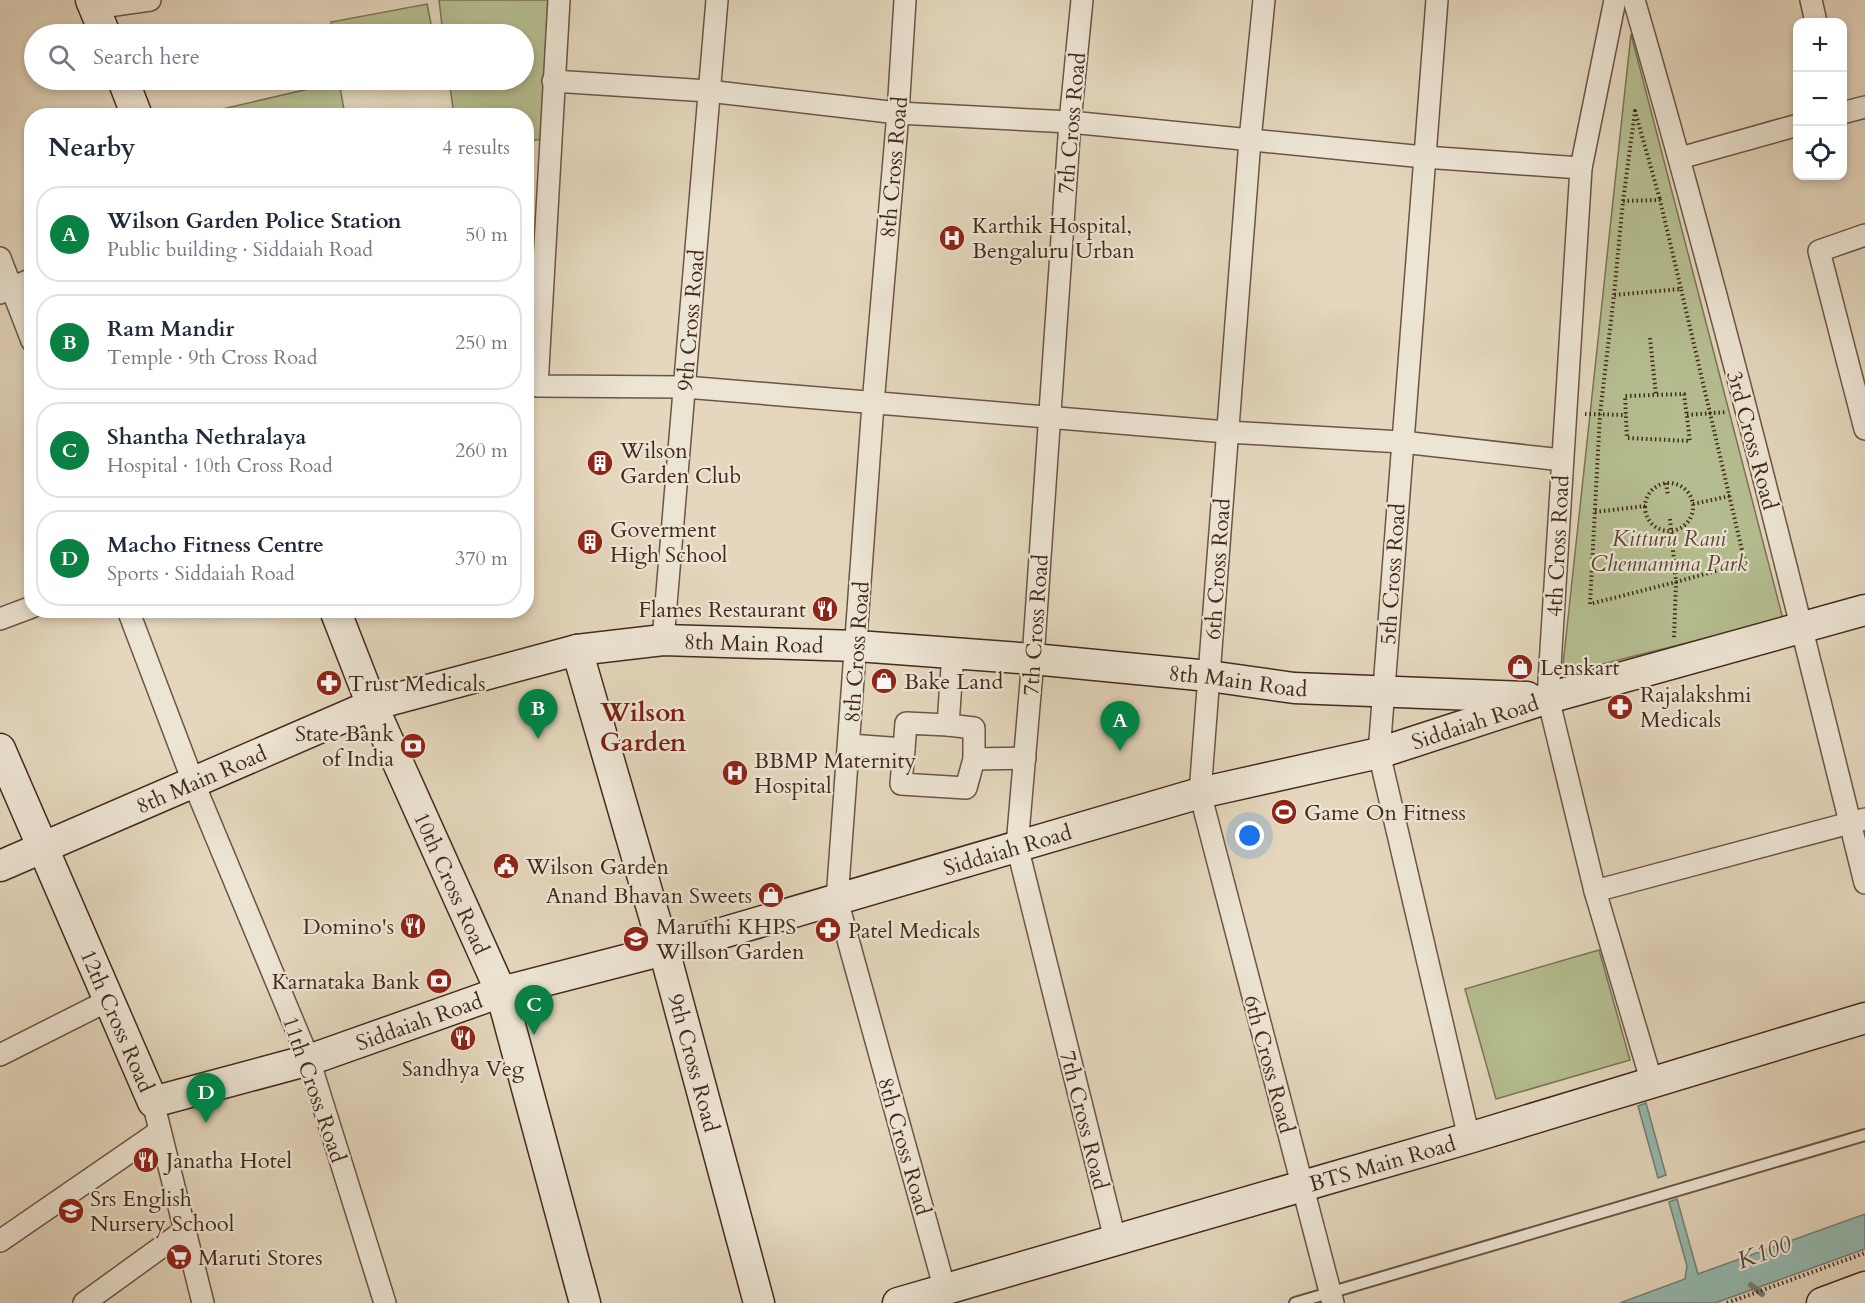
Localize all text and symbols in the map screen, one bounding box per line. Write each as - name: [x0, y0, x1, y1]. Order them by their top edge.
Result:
- map controls: [1793, 18, 1847, 180]
- button: +: [1793, 18, 1847, 72]
- search box: [24, 24, 534, 90]
- icon: search: [45, 41, 78, 74]
- text: Search here: [93, 42, 200, 72]
- street label: 7th Cross Road: [1051, 51, 1093, 195]
- button: −: [1793, 72, 1847, 126]
- street label: 8th Cross Road: [873, 95, 915, 239]
- button: locate: [1793, 126, 1847, 180]
- text: Nearby: [48, 130, 136, 165]
- text: 4 results: [442, 134, 510, 161]
- text: Wilson Garden Police Station: [107, 206, 402, 236]
- place label: Karthik Hospital, Bengaluru Urban: [972, 211, 1135, 266]
- text: A: [62, 221, 77, 248]
- text: 50 m: [465, 221, 508, 248]
- hospital icon: Karthik Hospital, Bengaluru Urban: [937, 223, 967, 253]
- text: Public building · Siddaiah Road: [107, 236, 373, 263]
- street label: 9th Cross Road: [670, 248, 712, 392]
- text: Ram Mandir: [107, 314, 234, 344]
- text: B: [62, 329, 77, 356]
- text: 250 m: [455, 329, 508, 356]
- text: Temple · 9th Cross Road: [107, 344, 317, 371]
- street label: 3rd Cross Road: [1719, 367, 1785, 513]
- text: Shantha Nethralaya: [107, 422, 306, 452]
- place label: Wilson Garden Club: [619, 436, 741, 491]
- text: C: [62, 437, 77, 464]
- text: 260 m: [455, 437, 508, 464]
- building icon: Wilson Garden Club: [585, 448, 615, 478]
- text: Hospital · 10th Cross Road: [107, 452, 333, 479]
- street label: 4th Cross Road: [1539, 474, 1577, 618]
- street label: 6th Cross Road: [1198, 497, 1238, 641]
- street label: 5th Cross Road: [1373, 502, 1413, 646]
- place label: Goverment High School: [610, 515, 728, 570]
- park label: Kitturu Rani Chennamma Park: [1590, 524, 1748, 579]
- building icon: Goverment High School: [575, 527, 605, 557]
- text: Macho Fitness Centre: [107, 530, 324, 560]
- text: D: [61, 545, 78, 572]
- text: 370 m: [455, 545, 508, 572]
- street label: 7th Cross Road: [1016, 553, 1056, 697]
- text: Sports · Siddaiah Road: [107, 560, 295, 587]
- street label: 8th Cross Road: [837, 580, 877, 724]
- restaurant icon: Flames Restaurant: [810, 594, 840, 624]
- place label: Flames Restaurant: [638, 595, 806, 625]
- street label: 8th Main Road: [684, 627, 824, 661]
- shop icon: Lenskart: [1505, 652, 1535, 682]
- place label: Lenskart: [1540, 653, 1619, 683]
- street label: 8th Main Road: [1167, 658, 1308, 705]
- shop icon: Bake Land: [869, 666, 899, 696]
- place label: Bake Land: [904, 667, 1003, 697]
- pharmacy icon: Trust Medicals: [314, 668, 344, 698]
- place label: Trust Medicals: [348, 669, 486, 699]
- place label: Rajalakshmi Medicals: [1640, 680, 1752, 735]
- street label: Siddaiah Road: [1408, 688, 1543, 757]
- pin: B: [518, 690, 558, 739]
- pharmacy icon: Rajalakshmi Medicals: [1605, 692, 1635, 722]
- district label: Wilson Garden: [599, 695, 687, 760]
- pin: A: [1100, 702, 1140, 751]
- place label: State Bank of India: [295, 719, 394, 774]
- bank icon: State Bank of India: [398, 731, 428, 761]
- street label: 8th Main Road: [131, 738, 272, 821]
- place label: BBMP Maternity Hospital: [754, 746, 916, 801]
- hospital icon: BBMP Maternity Hospital: [720, 758, 750, 788]
- sports icon: Game On Fitness: [1269, 797, 1299, 827]
- place label: Game On Fitness: [1304, 798, 1466, 828]
- street label: 10th Cross Road: [406, 807, 496, 960]
- street label: Siddaiah Road: [940, 817, 1076, 883]
- your location: [1235, 821, 1264, 850]
- public building icon: Wilson Garden: [491, 851, 521, 881]
- place label: Wilson Garden: [525, 852, 669, 882]
- shop icon: Anand Bhavan Sweets: [756, 880, 786, 910]
- place label: Anand Bhavan Sweets: [546, 881, 752, 911]
- restaurant icon: Domino's: [398, 911, 428, 941]
- place label: Domino's: [303, 912, 394, 942]
- place label: Maruthi KHPS Willson Garden: [655, 912, 805, 967]
- pharmacy icon: Patel Medicals: [813, 915, 843, 945]
- place label: Patel Medicals: [848, 916, 980, 946]
- school or university icon: Maruthi KHPS Willson Garden: [621, 924, 651, 954]
- street label: 12th Cross Road: [73, 945, 161, 1098]
- bank icon: Karnataka Bank: [424, 966, 454, 996]
- place label: Karnataka Bank: [272, 967, 420, 997]
- street label: Siddaiah Road: [352, 986, 487, 1058]
- pin: C: [514, 986, 554, 1035]
- street label: 9th Cross Road: [660, 990, 726, 1136]
- street label: 6th Cross Road: [1236, 992, 1302, 1137]
- street label: 11th Cross Road: [275, 1012, 353, 1167]
- restaurant icon: Sandhya Veg: [448, 1023, 478, 1053]
- street label: 7th Cross Road: [1052, 1048, 1116, 1193]
- place label: Sandhya Veg: [402, 1054, 525, 1084]
- pin: D: [186, 1074, 226, 1123]
- street label: 8th Cross Road: [870, 1074, 938, 1219]
- street label: BTS Main Road: [1306, 1129, 1460, 1199]
- restaurant icon: Janatha Hotel: [131, 1145, 161, 1175]
- place label: Janatha Hotel: [163, 1146, 293, 1176]
- place label: Srs English Nursery School: [90, 1184, 235, 1239]
- school or university icon: Srs English Nursery School: [56, 1196, 86, 1226]
- water label: K100: [1733, 1227, 1796, 1277]
- supermarket icon: Maruti Stores: [164, 1242, 194, 1272]
- place label: Maruti Stores: [198, 1243, 323, 1273]

